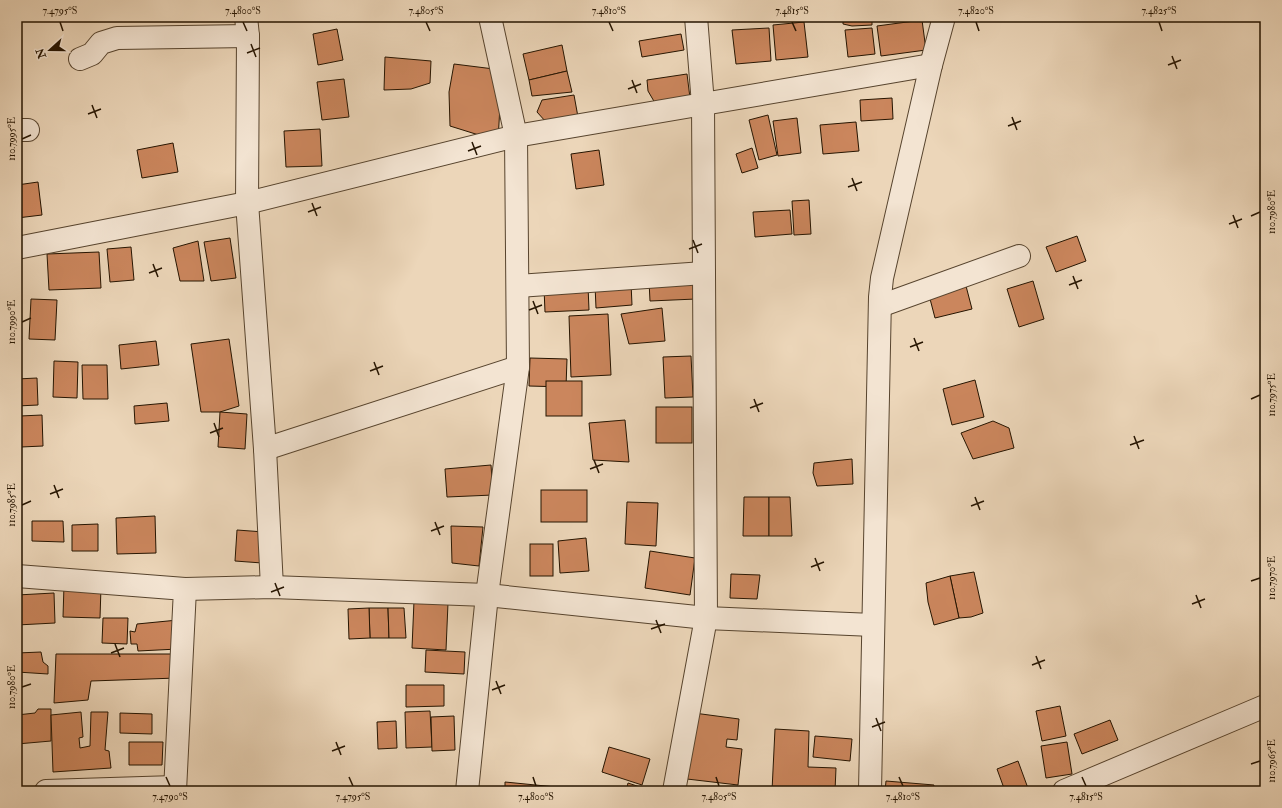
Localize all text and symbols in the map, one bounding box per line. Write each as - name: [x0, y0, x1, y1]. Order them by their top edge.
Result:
- text: 7.4795°S: [43, 5, 77, 17]
- text: 7.4800°S: [225, 5, 261, 17]
- text: 7.4805°S: [408, 5, 444, 17]
- text: 7.4810°S: [592, 5, 626, 17]
- text: 7.4815°S: [775, 5, 809, 17]
- text: 7.4820°S: [958, 5, 994, 17]
- text: 7.4825°S: [1141, 5, 1177, 17]
- north arrow: [30, 30, 70, 70]
- text: N: [33, 45, 49, 61]
- text: 110.7995°E: [6, 117, 18, 161]
- text: 110.7980°E: [1266, 190, 1278, 234]
- text: 110.7990°E: [6, 300, 18, 344]
- text: 110.7975°E: [1266, 373, 1278, 417]
- text: 110.7985°E: [6, 483, 18, 527]
- text: 110.7970°E: [1266, 556, 1278, 600]
- text: 110.7980°E: [6, 665, 18, 709]
- text: 110.7965°E: [1266, 739, 1278, 783]
- text: 7.4790°S: [152, 791, 188, 803]
- text: 7.4795°S: [336, 791, 370, 803]
- text: 7.4800°S: [518, 791, 554, 803]
- text: 7.4805°S: [701, 791, 737, 803]
- text: 7.4810°S: [886, 791, 920, 803]
- text: 7.4815°S: [1069, 791, 1103, 803]

